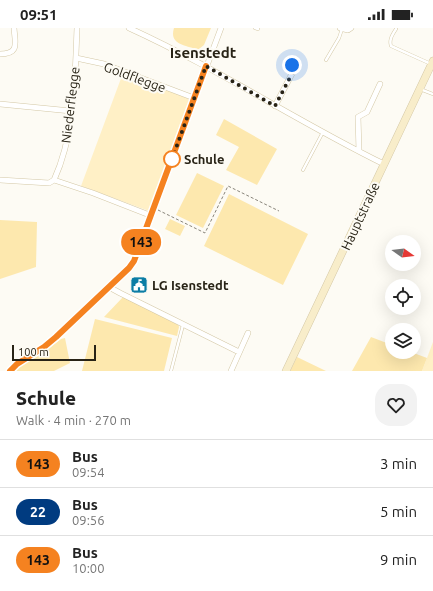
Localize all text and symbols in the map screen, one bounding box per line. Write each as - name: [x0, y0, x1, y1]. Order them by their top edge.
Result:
- text: 09:51: [20, 6, 58, 23]
- district label: Isenstedt: [170, 44, 237, 61]
- your location: [282, 55, 302, 75]
- street label: Goldflegge: [102, 59, 168, 95]
- street label: Niederflegge: [58, 66, 82, 144]
- marker: Schule: [163, 150, 181, 168]
- place label: Schule: [184, 152, 224, 166]
- street label: Hauptstraße: [338, 180, 382, 252]
- line badge: 143: [118, 229, 164, 255]
- text: 143: [129, 234, 153, 250]
- north arrow: [385, 235, 421, 271]
- map controls: [385, 235, 421, 359]
- public building icon: LG Isenstedt: [129, 275, 149, 295]
- place label: LG Isenstedt: [152, 278, 229, 292]
- button: locate: [385, 279, 421, 315]
- button: layers: [385, 323, 421, 359]
- scale bar: [12, 343, 96, 362]
- text: 100 m: [18, 346, 49, 358]
- button: heart: [375, 384, 417, 426]
- text: Schule: [16, 387, 76, 409]
- text: Walk · 4 min · 270 m: [16, 413, 131, 427]
- text: Bus: [72, 448, 98, 465]
- text: 3 min: [380, 455, 417, 472]
- text: 143: [26, 456, 50, 472]
- text: 09:54: [72, 465, 105, 479]
- text: Bus: [72, 496, 98, 513]
- text: 5 min: [380, 503, 417, 520]
- text: 22: [30, 504, 46, 520]
- text: 09:56: [72, 513, 105, 527]
- text: Bus: [72, 544, 98, 561]
- text: 9 min: [380, 551, 417, 568]
- text: 143: [26, 552, 50, 568]
- text: 10:00: [72, 561, 105, 575]

